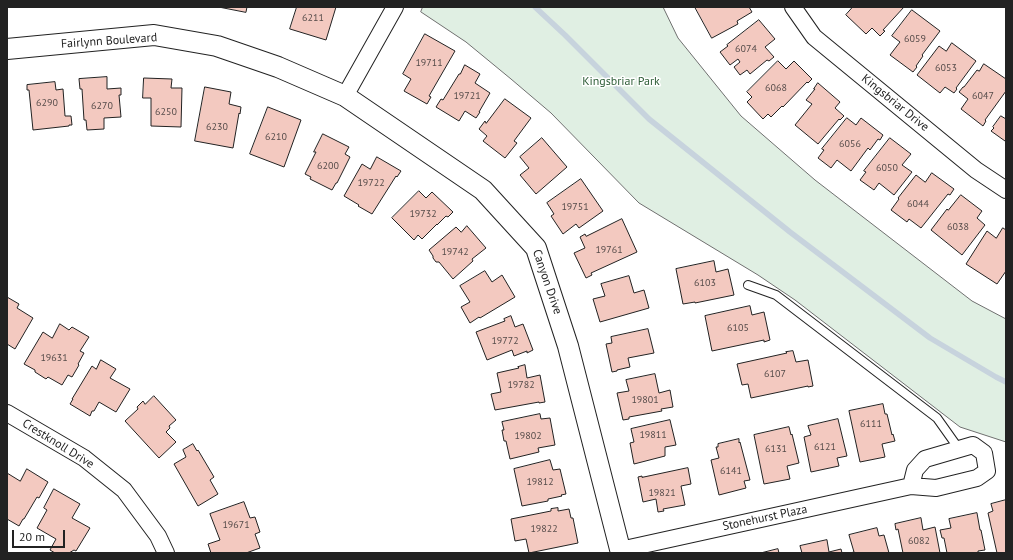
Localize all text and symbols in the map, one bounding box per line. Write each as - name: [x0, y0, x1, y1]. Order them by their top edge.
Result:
- house number: 6211: [302, 12, 324, 24]
- street label: Fairlynn Boulevard: [60, 30, 158, 52]
- house number: 6059: [904, 33, 926, 45]
- house number: 6074: [735, 43, 757, 55]
- house number: 19711: [415, 57, 443, 69]
- house number: 6053: [935, 62, 957, 74]
- street label: Kingsbriar Drive: [858, 71, 932, 135]
- park label: Kingsbriar Park: [582, 75, 660, 89]
- house number: 6068: [765, 82, 787, 94]
- house number: 19721: [453, 90, 481, 102]
- house number: 6047: [972, 90, 994, 102]
- house number: 6290: [36, 97, 58, 109]
- house number: 6270: [91, 100, 113, 112]
- house number: 6250: [155, 106, 177, 118]
- house number: 6230: [206, 121, 228, 133]
- house number: 6210: [265, 131, 287, 143]
- house number: 6056: [839, 138, 861, 150]
- house number: 6200: [317, 160, 339, 172]
- house number: 6050: [876, 162, 898, 174]
- house number: 19722: [357, 177, 385, 189]
- house number: 6044: [907, 198, 929, 210]
- house number: 19751: [561, 201, 589, 213]
- house number: 19732: [409, 208, 437, 220]
- house number: 6038: [947, 221, 969, 233]
- house number: 19761: [595, 244, 623, 256]
- house number: 19742: [441, 246, 469, 258]
- street label: Canyon Drive: [529, 248, 565, 316]
- house number: 6103: [694, 277, 716, 289]
- house number: 6105: [727, 322, 749, 334]
- house number: 19772: [491, 335, 519, 347]
- house number: 19631: [40, 352, 68, 364]
- house number: 6107: [764, 368, 786, 380]
- house number: 19782: [507, 379, 535, 391]
- house number: 19801: [631, 394, 659, 406]
- street label: Crestknoll Drive: [20, 416, 96, 472]
- house number: 6111: [860, 418, 882, 430]
- house number: 19811: [639, 429, 667, 441]
- house number: 19802: [514, 430, 542, 442]
- house number: 6121: [814, 441, 836, 453]
- house number: 6131: [765, 443, 787, 455]
- house number: 6141: [720, 465, 742, 477]
- house number: 19812: [526, 476, 554, 488]
- house number: 19821: [648, 487, 676, 499]
- street label: Stonehurst Plaza: [721, 502, 809, 534]
- house number: 19671: [222, 519, 250, 531]
- scale bar: [14, 522, 67, 548]
- house number: 19822: [530, 523, 558, 535]
- text: 20 m: [19, 529, 45, 544]
- house number: 6082: [908, 535, 930, 547]

